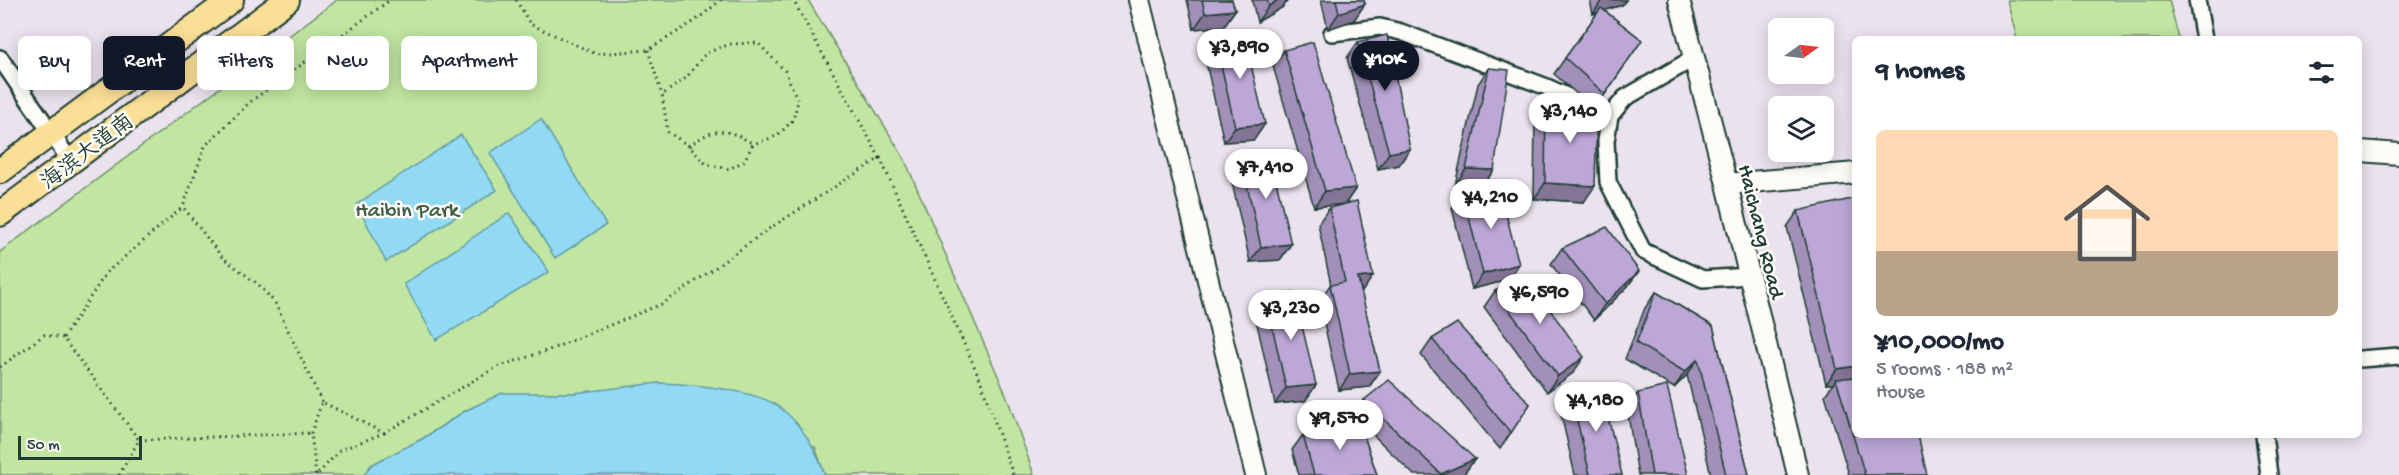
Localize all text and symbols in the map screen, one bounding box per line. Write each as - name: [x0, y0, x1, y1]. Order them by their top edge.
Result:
- north arrow: [1768, 18, 1834, 84]
- map controls: [1768, 18, 1834, 162]
- pin: ¥3,890: [1191, 29, 1289, 80]
- chip: Buy: [18, 36, 91, 90]
- chip: Rent: [103, 36, 185, 90]
- chip: Filters: [197, 36, 294, 90]
- chip: New: [306, 36, 389, 90]
- chip: Apartment: [401, 36, 537, 90]
- text: ¥3,890: [1211, 37, 1269, 60]
- pin: ¥10K: [1349, 41, 1421, 92]
- text: ¥10K: [1365, 49, 1405, 72]
- icon: filters: [2305, 56, 2338, 89]
- text: 9 homes: [1876, 57, 1964, 88]
- pin: ¥3,140: [1521, 93, 1619, 144]
- button: layers: [1768, 96, 1834, 162]
- text: ¥3,140: [1543, 101, 1597, 124]
- street label: 海滨大道南: [35, 108, 140, 197]
- pin: ¥7,410: [1217, 149, 1315, 200]
- text: ¥7,410: [1239, 157, 1293, 180]
- street label: Haichang Road: [1730, 162, 1789, 304]
- icon: home: [2053, 169, 2161, 277]
- pin: ¥4,210: [1442, 179, 1540, 230]
- text: ¥4,210: [1464, 187, 1518, 210]
- park label: Haibin Park: [355, 199, 461, 225]
- pin: ¥6,590: [1491, 274, 1589, 325]
- text: ¥6,590: [1511, 282, 1569, 305]
- pin: ¥3,230: [1242, 290, 1340, 341]
- text: ¥3,230: [1262, 298, 1320, 321]
- text: ¥10,000/mo: [1876, 328, 2004, 359]
- text: 5 rooms · 188 m²: [1876, 359, 2013, 382]
- pin: ¥4,180: [1547, 382, 1645, 433]
- text: House: [1876, 382, 1925, 405]
- text: ¥4,180: [1568, 390, 1624, 413]
- pin: ¥9,570: [1291, 400, 1389, 451]
- text: ¥9,570: [1311, 408, 1369, 431]
- scale bar: [18, 433, 142, 460]
- text: 50 m: [27, 437, 60, 456]

